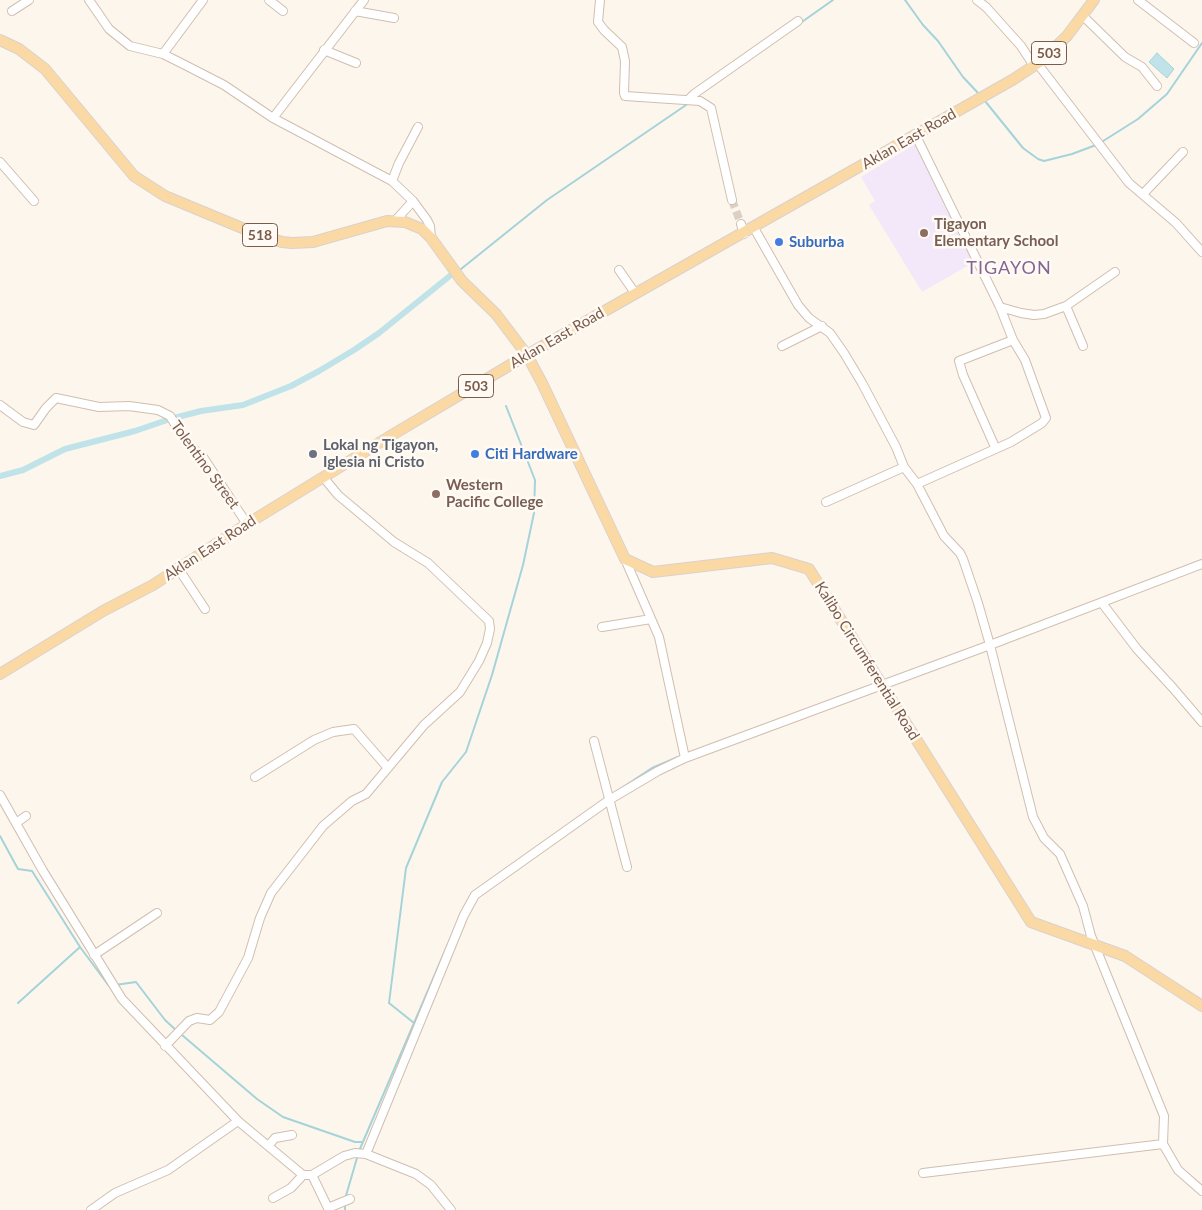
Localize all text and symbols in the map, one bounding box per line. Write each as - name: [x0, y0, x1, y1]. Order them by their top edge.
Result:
- road number: 503: [1032, 42, 1066, 64]
- street label: Aklan East Road: [859, 105, 959, 173]
- place label: Tigayon Elementary School: [934, 215, 1058, 250]
- road number: 518: [242, 224, 278, 246]
- marker: Tigayon Elementary School: [918, 227, 930, 239]
- place label: Suburba: [789, 233, 844, 251]
- marker: Suburba: [773, 236, 785, 248]
- district label: TIGAYON: [965, 257, 1053, 279]
- street label: Aklan East Road: [507, 304, 607, 372]
- road number: 503: [458, 374, 494, 398]
- street label: Tolentino Street: [167, 417, 243, 513]
- place label: Lokal ng Tigayon, Iglesia ni Cristo: [323, 436, 438, 471]
- place label: Citi Hardware: [485, 445, 578, 463]
- marker: Lokal ng Tigayon, Iglesia ni Cristo: [307, 448, 319, 460]
- marker: Citi Hardware: [469, 448, 481, 460]
- place label: Western Pacific College: [446, 476, 543, 511]
- marker: Western Pacific College: [430, 488, 442, 500]
- street label: Aklan East Road: [161, 512, 259, 584]
- street label: Kalibo Circumferential Road: [811, 578, 923, 744]

